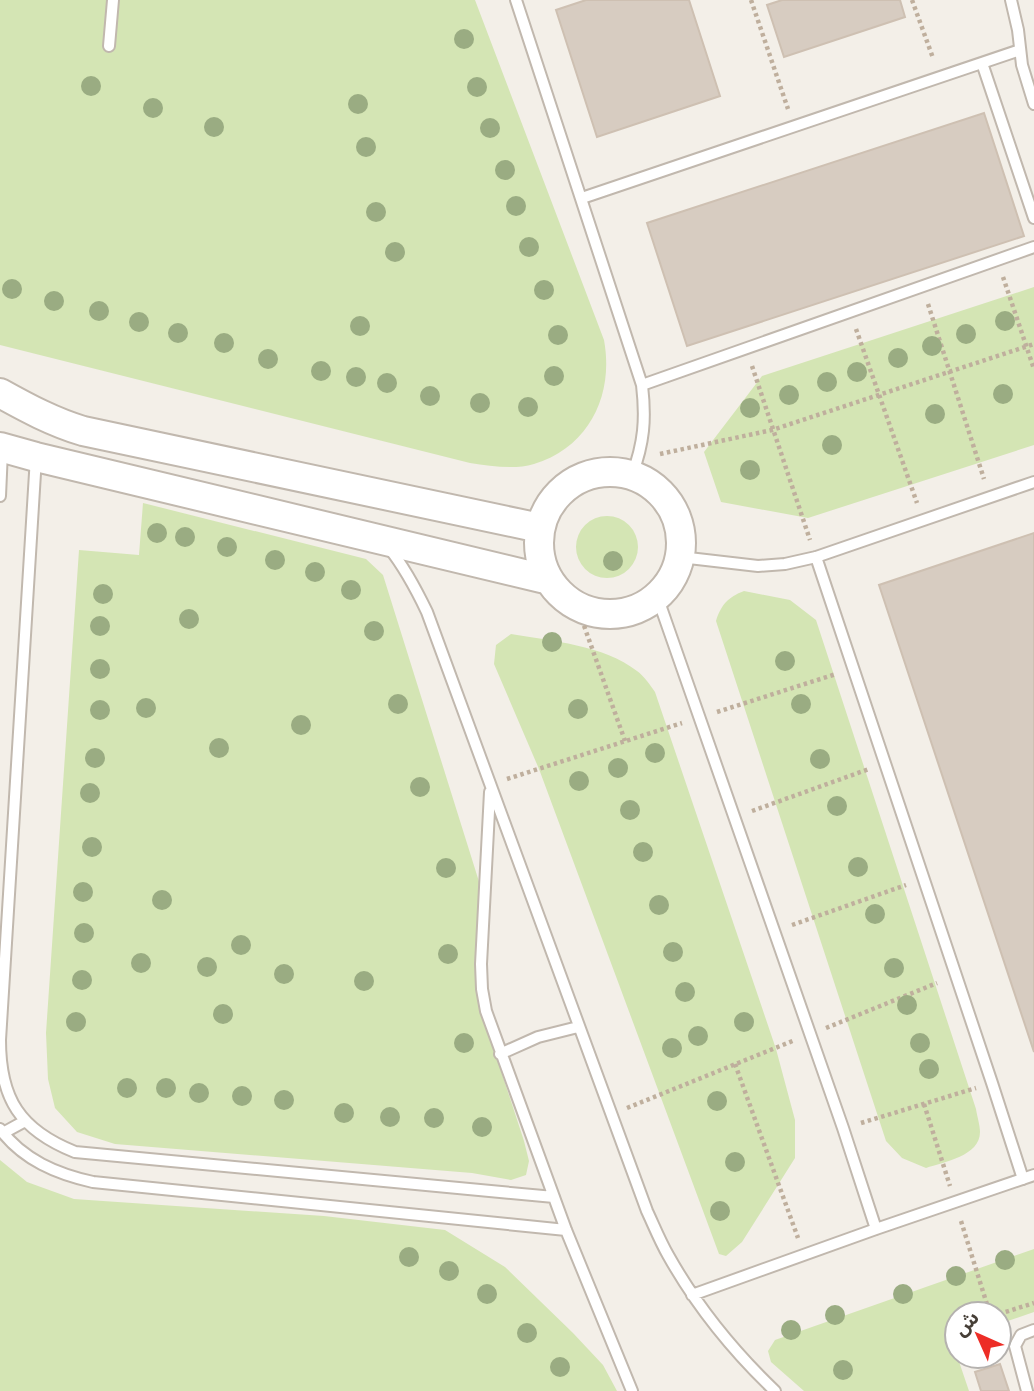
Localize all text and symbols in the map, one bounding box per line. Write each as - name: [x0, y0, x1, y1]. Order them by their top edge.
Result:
- north arrow: [943, 1300, 1013, 1370]
- text: ش: [950, 1307, 983, 1340]

